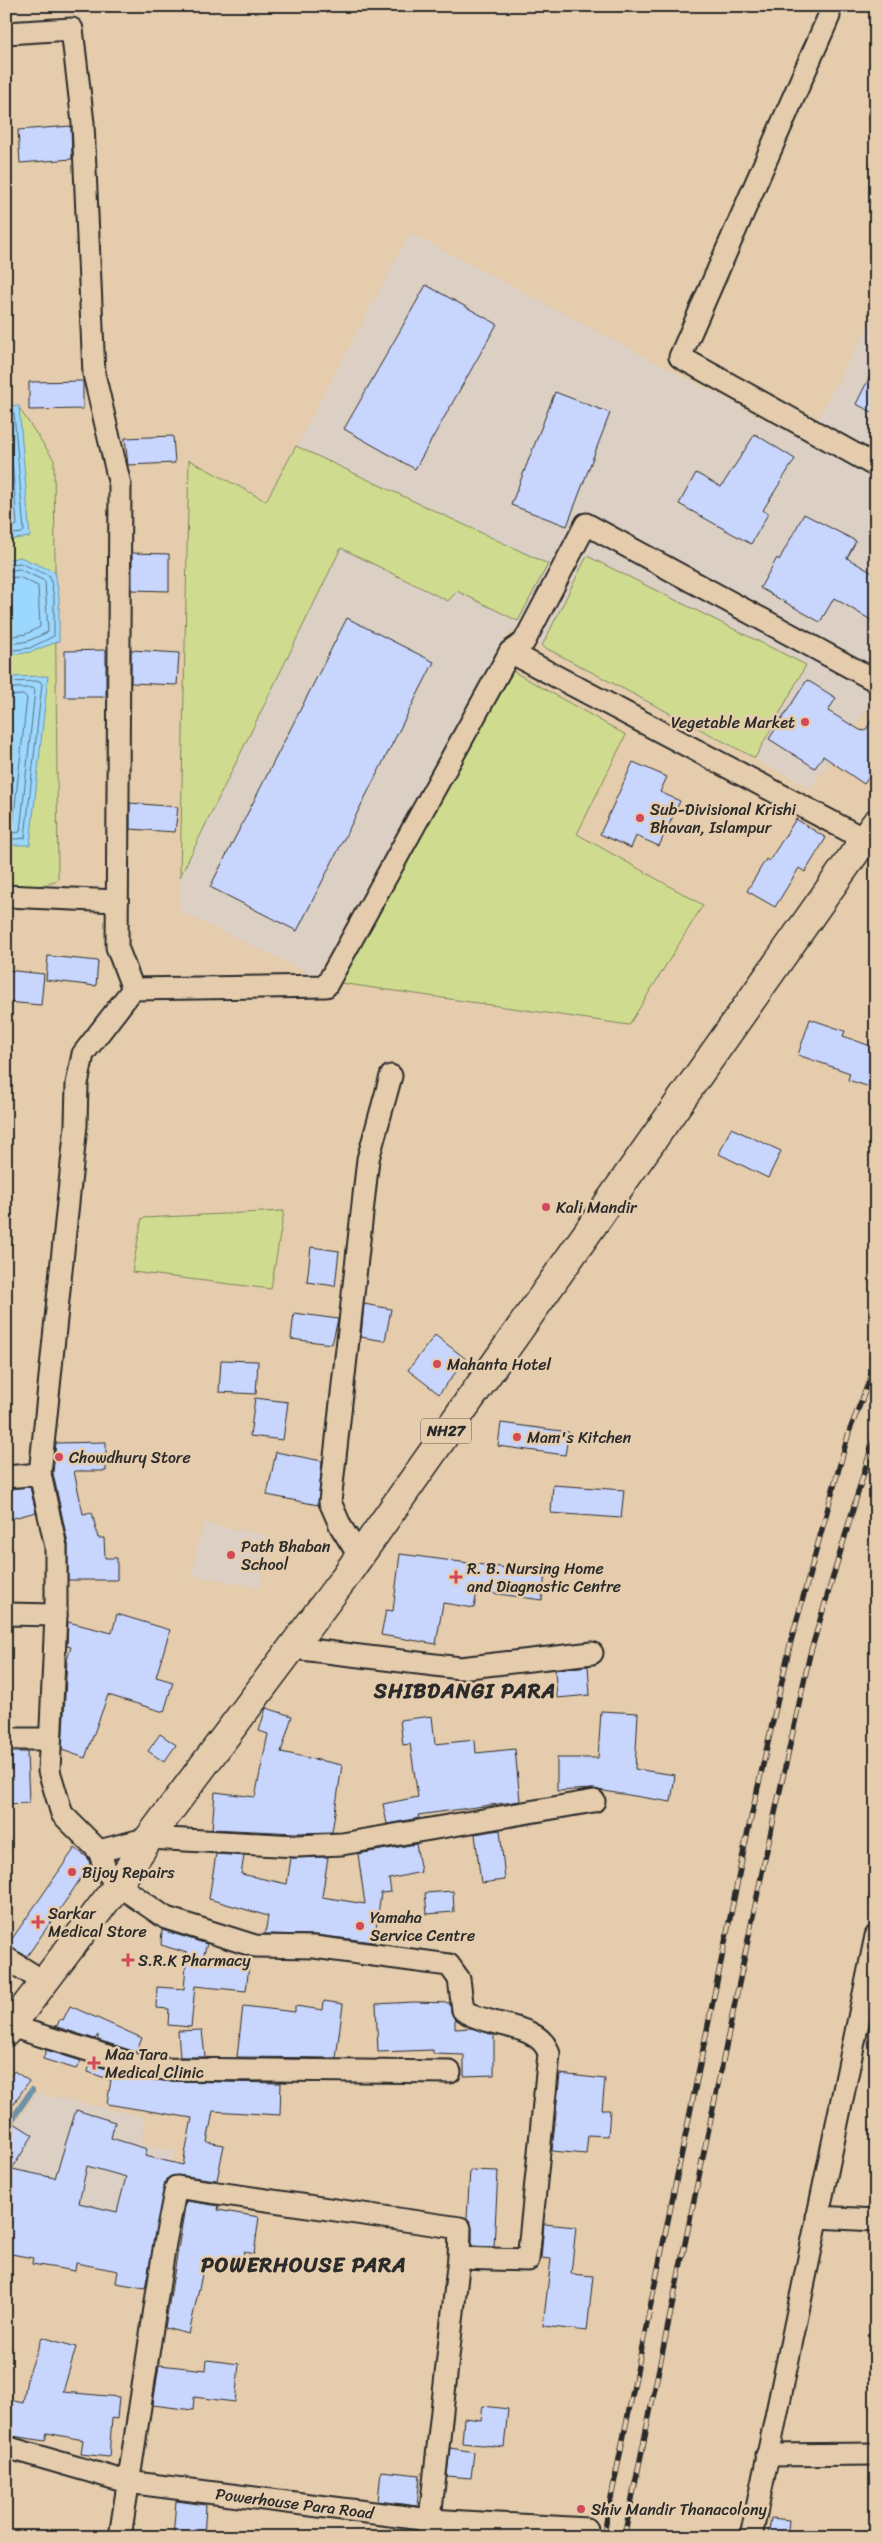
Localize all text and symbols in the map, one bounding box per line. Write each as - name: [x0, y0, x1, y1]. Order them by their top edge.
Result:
- place label: Vegetable Market: [671, 708, 795, 737]
- marker: Vegetable Market: [799, 716, 811, 728]
- place label: Sub-Divisional Krishi Bhavan, Islampur: [650, 795, 797, 842]
- marker: Sub-Divisional Krishi Bhavan, Islampur: [634, 812, 646, 824]
- place label: Kali Mandir: [556, 1193, 638, 1222]
- marker: Kali Mandir: [540, 1201, 552, 1213]
- place label: Mahanta Hotel: [447, 1350, 551, 1379]
- marker: Mahanta Hotel: [431, 1358, 443, 1370]
- road number: NH27: [421, 1418, 471, 1444]
- place label: Mam's Kitchen: [527, 1423, 632, 1452]
- marker: Mam's Kitchen: [511, 1431, 523, 1443]
- place label: Chowdhury Store: [69, 1443, 191, 1472]
- marker: Chowdhury Store: [53, 1451, 65, 1463]
- place label: Path Bhaban School: [241, 1532, 331, 1579]
- marker: Path Bhaban School: [225, 1549, 237, 1561]
- place label: R. B. Nursing Home and Diagnostic Centre: [467, 1554, 621, 1601]
- marker: R. B. Nursing Home and Diagnostic Centre: [449, 1570, 463, 1584]
- district label: SHIBDANGI PARA: [373, 1672, 556, 1710]
- place label: Bijoy Repairs: [82, 1858, 175, 1887]
- marker: Bijoy Repairs: [66, 1866, 78, 1878]
- place label: Sarkar Medical Store: [48, 1899, 147, 1946]
- place label: Yamaha Service Centre: [370, 1903, 475, 1950]
- marker: Sarkar Medical Store: [32, 1916, 44, 1928]
- marker: Yamaha Service Centre: [354, 1920, 366, 1932]
- place label: S.R.K Pharmacy: [138, 1946, 251, 1975]
- marker: S.R.K Pharmacy: [122, 1954, 134, 1966]
- place label: Maa Tara Medical Clinic: [105, 2040, 204, 2087]
- marker: Maa Tara Medical Clinic: [87, 2056, 101, 2070]
- district label: POWERHOUSE PARA: [201, 2246, 407, 2284]
- street label: Powerhouse Para Road: [214, 2479, 377, 2528]
- place label: Shiv Mandir Thanacolony: [591, 2495, 768, 2524]
- marker: Shiv Mandir Thanacolony: [575, 2503, 587, 2515]

